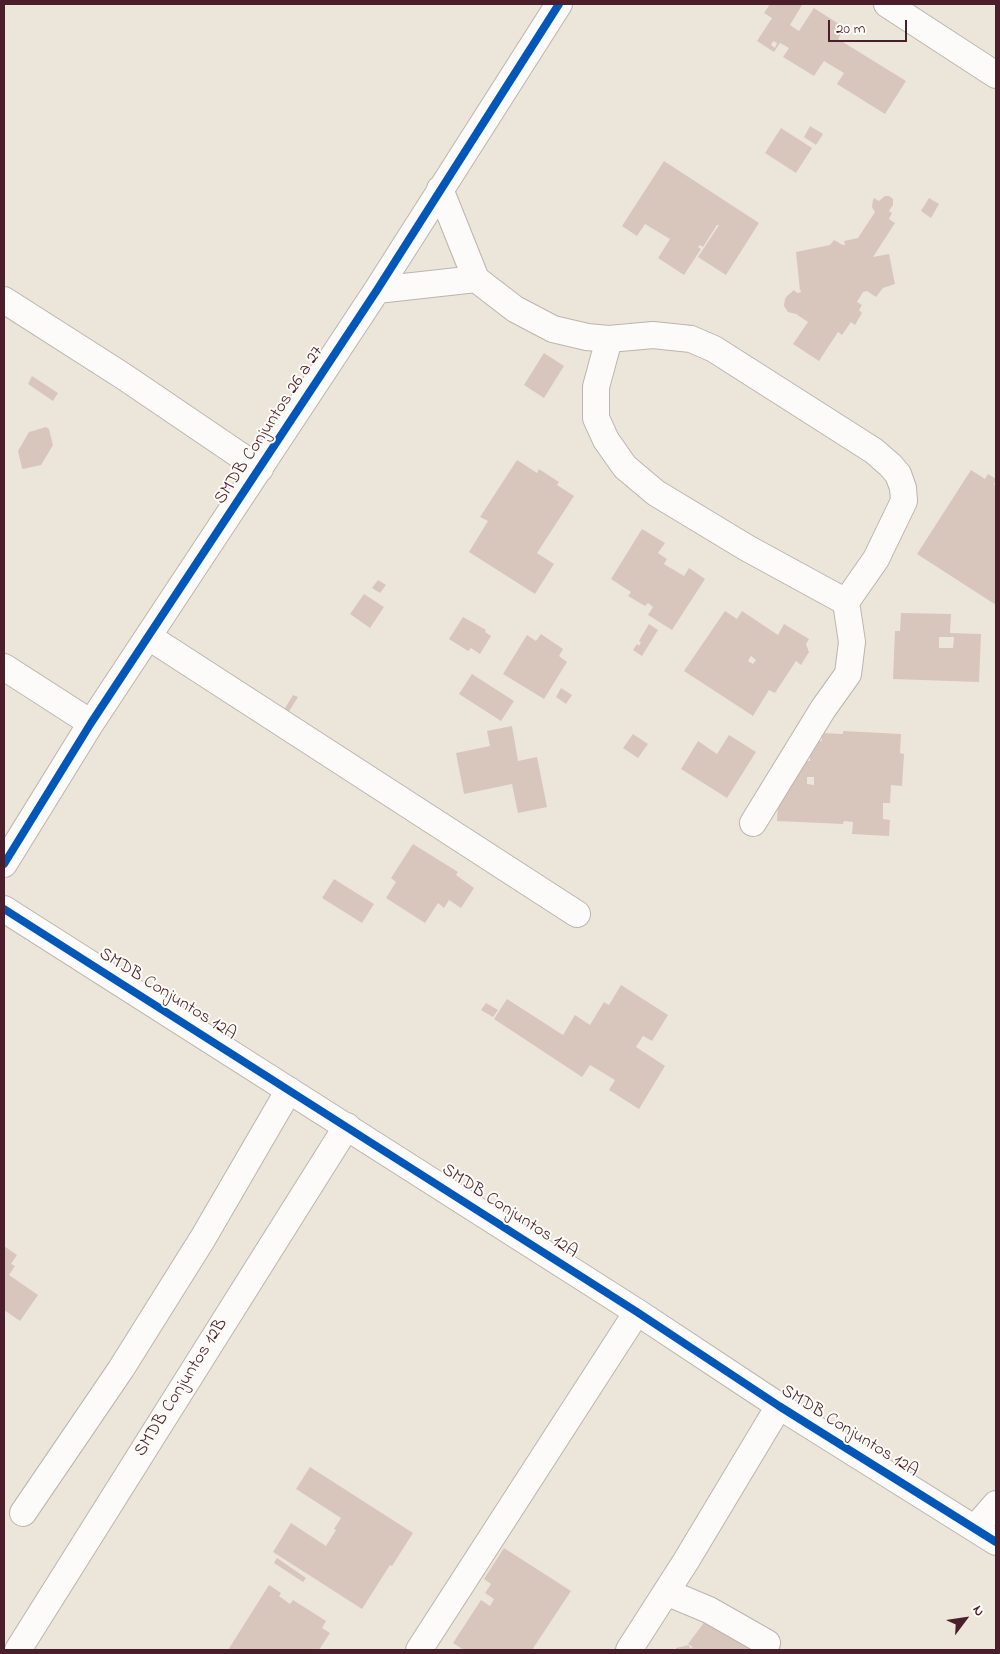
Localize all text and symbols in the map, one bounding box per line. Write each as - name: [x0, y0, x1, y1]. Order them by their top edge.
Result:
- scale bar: [830, 10, 909, 42]
- text: 20 m: [836, 18, 865, 40]
- street label: SMDB Conjuntos 26 a 27: [211, 343, 329, 509]
- street label: SMDB Conjuntos 12A: [94, 944, 240, 1046]
- street label: SMDB Conjuntos 12A: [437, 1160, 581, 1264]
- street label: SMDB Conjuntos 12B: [131, 1315, 233, 1461]
- street label: SMDB Conjuntos 12A: [776, 1381, 922, 1483]
- north arrow: [940, 1594, 990, 1644]
- text: N: [967, 1602, 990, 1620]

